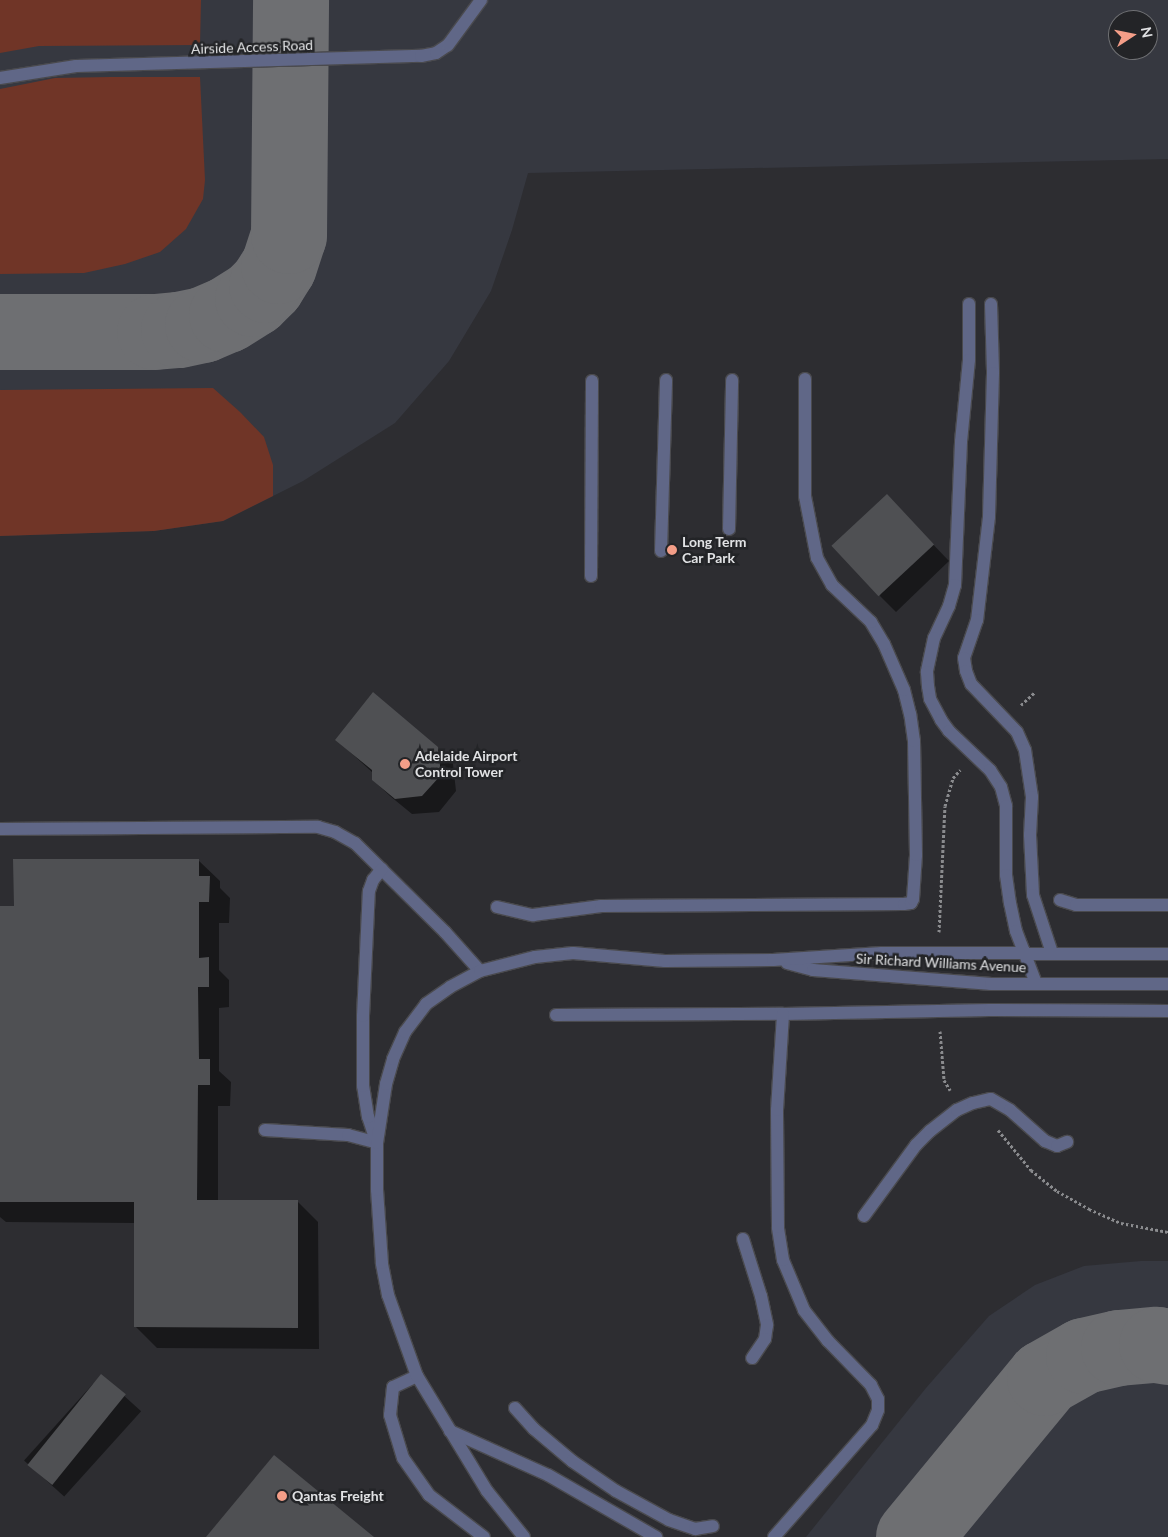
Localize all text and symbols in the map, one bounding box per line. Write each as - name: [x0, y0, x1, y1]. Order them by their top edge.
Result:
- north arrow: [1108, 10, 1158, 60]
- text: N: [1138, 25, 1157, 39]
- street label: Airside Access Road: [190, 36, 314, 58]
- place label: Long Term Car Park: [682, 534, 747, 566]
- marker: Long Term Car Park: [666, 544, 678, 556]
- place label: Adelaide Airport Control Tower: [415, 748, 518, 780]
- marker: Adelaide Airport Control Tower: [399, 758, 411, 770]
- street label: Sir Richard Williams Avenue: [855, 950, 1027, 976]
- place label: Qantas Freight: [292, 1488, 384, 1504]
- marker: Qantas Freight: [276, 1490, 288, 1502]

